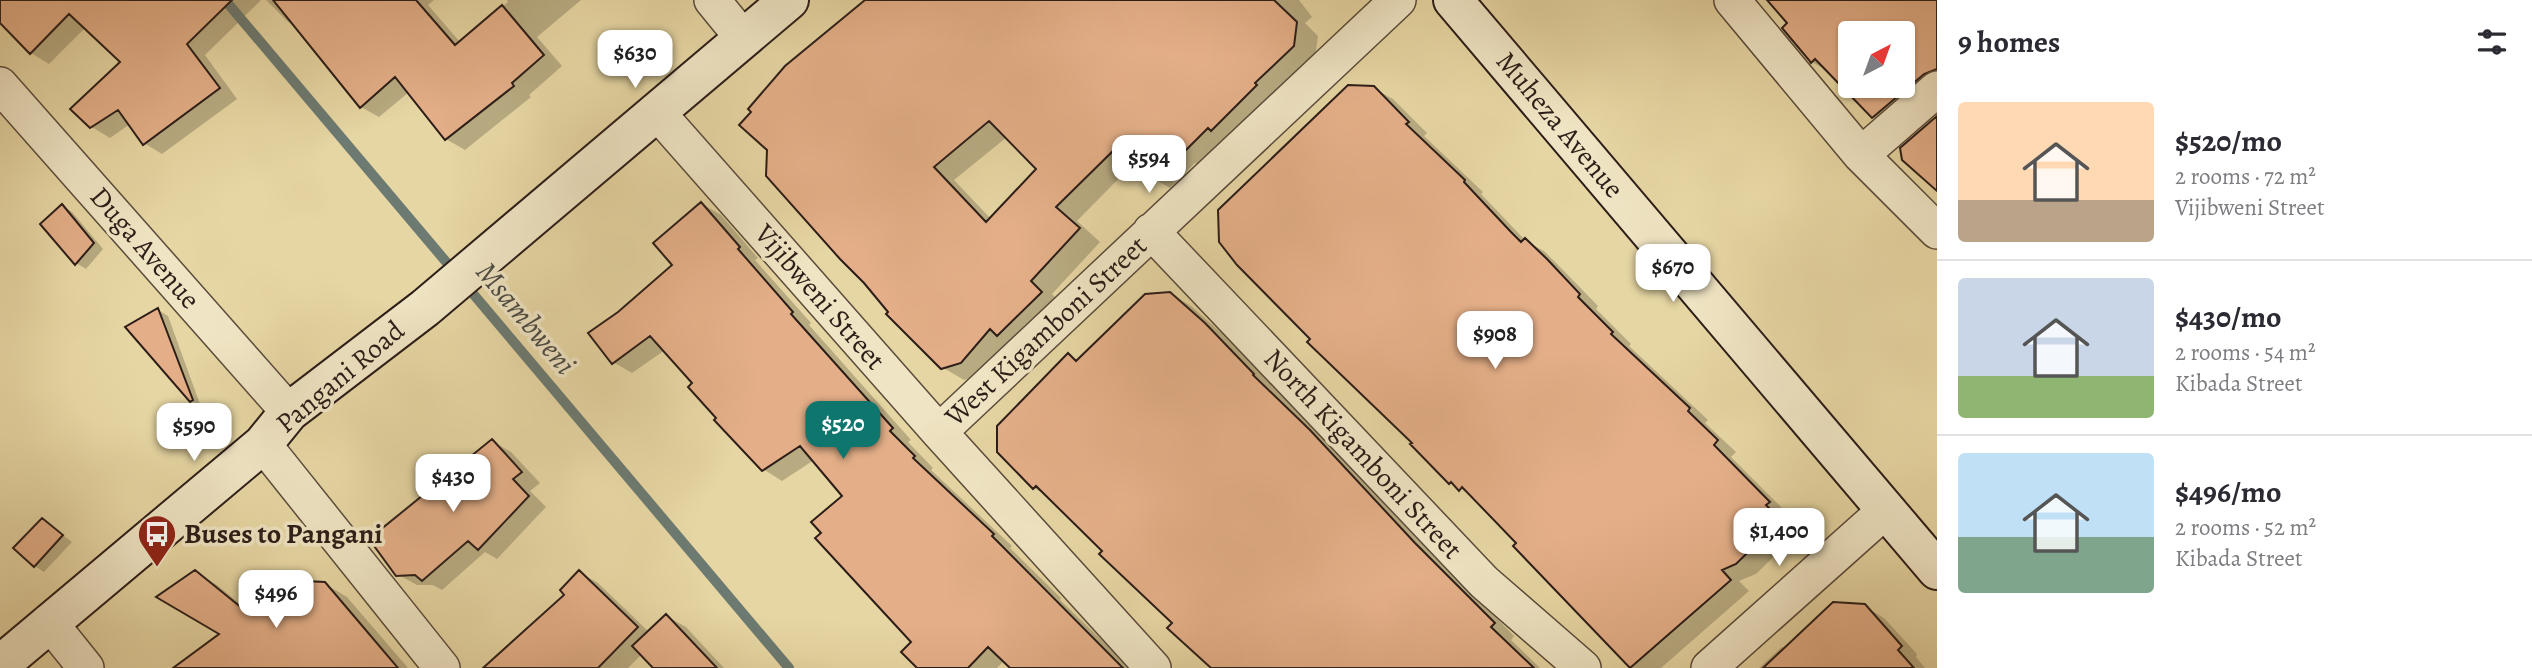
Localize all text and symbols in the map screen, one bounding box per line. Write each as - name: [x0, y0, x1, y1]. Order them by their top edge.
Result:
- north arrow: [1838, 21, 1914, 98]
- map controls: [1838, 21, 1915, 98]
- text: 9 homes: [1958, 22, 2060, 62]
- icon: filters: [2473, 23, 2511, 61]
- pin: $630: [594, 31, 676, 90]
- text: $630: [614, 37, 656, 68]
- street label: Muheza Avenue: [1487, 44, 1633, 206]
- text: $520/mo: [2175, 121, 2282, 161]
- icon: home: [2014, 130, 2098, 214]
- pin: $594: [1108, 136, 1190, 195]
- text: $594: [1128, 142, 1170, 173]
- text: 2 rooms · 72 m²: [2175, 161, 2316, 192]
- street label: Duga Avenue: [81, 179, 209, 317]
- text: Vijibweni Street: [2175, 192, 2325, 223]
- street label: Vijibweni Street: [745, 215, 894, 378]
- street label: West Kigamboni Street: [936, 227, 1155, 436]
- pin: $670: [1632, 244, 1714, 304]
- text: $670: [1652, 251, 1694, 282]
- water label: Msambweni: [467, 253, 585, 383]
- text: $430/mo: [2175, 297, 2282, 337]
- icon: home: [2014, 306, 2098, 390]
- street label: Pangani Road: [268, 311, 413, 442]
- pin: $908: [1454, 312, 1536, 371]
- text: $908: [1473, 318, 1517, 349]
- text: 2 rooms · 54 m²: [2175, 337, 2316, 368]
- street label: North Kigamboni Street: [1255, 340, 1471, 568]
- text: Kibada Street: [2175, 368, 2303, 399]
- pin: $520: [802, 402, 884, 461]
- pin: $590: [153, 404, 235, 463]
- text: $520: [821, 408, 865, 439]
- text: $590: [173, 410, 215, 441]
- pin: $430: [412, 454, 494, 514]
- text: $430: [432, 461, 475, 492]
- text: $496/mo: [2175, 472, 2281, 512]
- icon: home: [2014, 481, 2098, 565]
- pin: $1,400: [1722, 508, 1836, 568]
- text: 2 rooms · 52 m²: [2175, 512, 2316, 543]
- bus stop icon: Buses to Pangani: [136, 513, 178, 568]
- place label: Buses to Pangani: [184, 515, 382, 553]
- text: $1,400: [1749, 515, 1809, 546]
- text: Kibada Street: [2175, 543, 2303, 574]
- pin: $496: [235, 570, 317, 630]
- text: $496: [255, 577, 297, 608]

